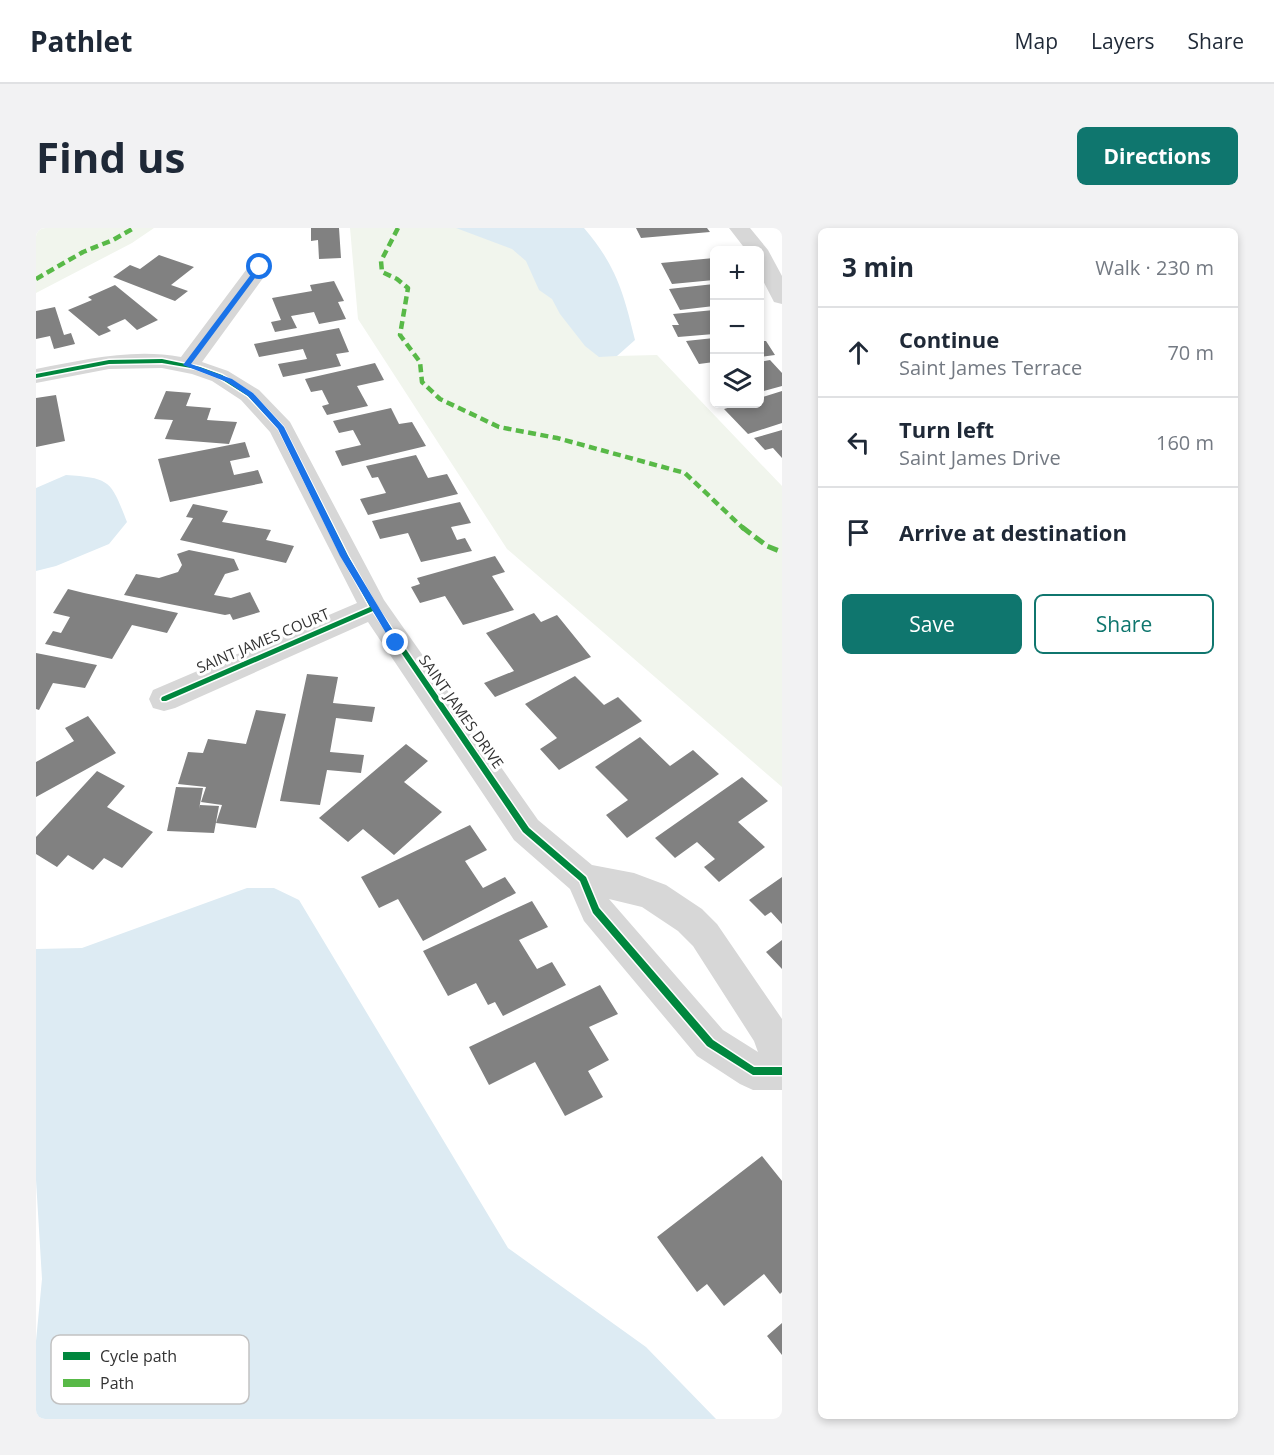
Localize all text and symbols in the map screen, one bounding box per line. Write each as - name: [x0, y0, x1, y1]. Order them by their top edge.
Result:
- text: Pathlet: [30, 22, 132, 60]
- text: Map: [1015, 27, 1058, 55]
- text: Layers: [1091, 27, 1155, 55]
- text: Share: [1188, 27, 1244, 55]
- button: Directions: [1077, 127, 1238, 185]
- text: Find us: [36, 128, 185, 185]
- map controls: [710, 246, 764, 408]
- button: +: [710, 246, 764, 300]
- text: 3 min: [842, 249, 914, 285]
- route start: [246, 253, 272, 279]
- text: Walk · 230 m: [1095, 254, 1214, 281]
- button: −: [710, 300, 764, 354]
- text: Continue: [899, 324, 999, 354]
- icon: ahead: [842, 336, 875, 369]
- text: 70 m: [1167, 339, 1214, 366]
- button: layers: [710, 354, 764, 408]
- text: Saint James Terrace: [899, 354, 1082, 381]
- text: Turn left: [899, 414, 994, 444]
- icon: left: [842, 426, 875, 459]
- text: 160 m: [1156, 429, 1214, 456]
- text: Saint James Drive: [899, 444, 1061, 471]
- icon: arrive: [842, 516, 875, 549]
- text: Arrive at destination: [899, 517, 1127, 547]
- button: Save: [842, 594, 1022, 654]
- button: Share: [1034, 594, 1214, 654]
- street label: SAINT JAMES COURT: [193, 603, 333, 677]
- route end: [382, 629, 408, 655]
- street label: SAINT JAMES DRIVE: [415, 651, 509, 772]
- legend: [51, 1335, 249, 1404]
- text: Cycle path: [100, 1345, 177, 1367]
- text: Path: [100, 1372, 134, 1394]

